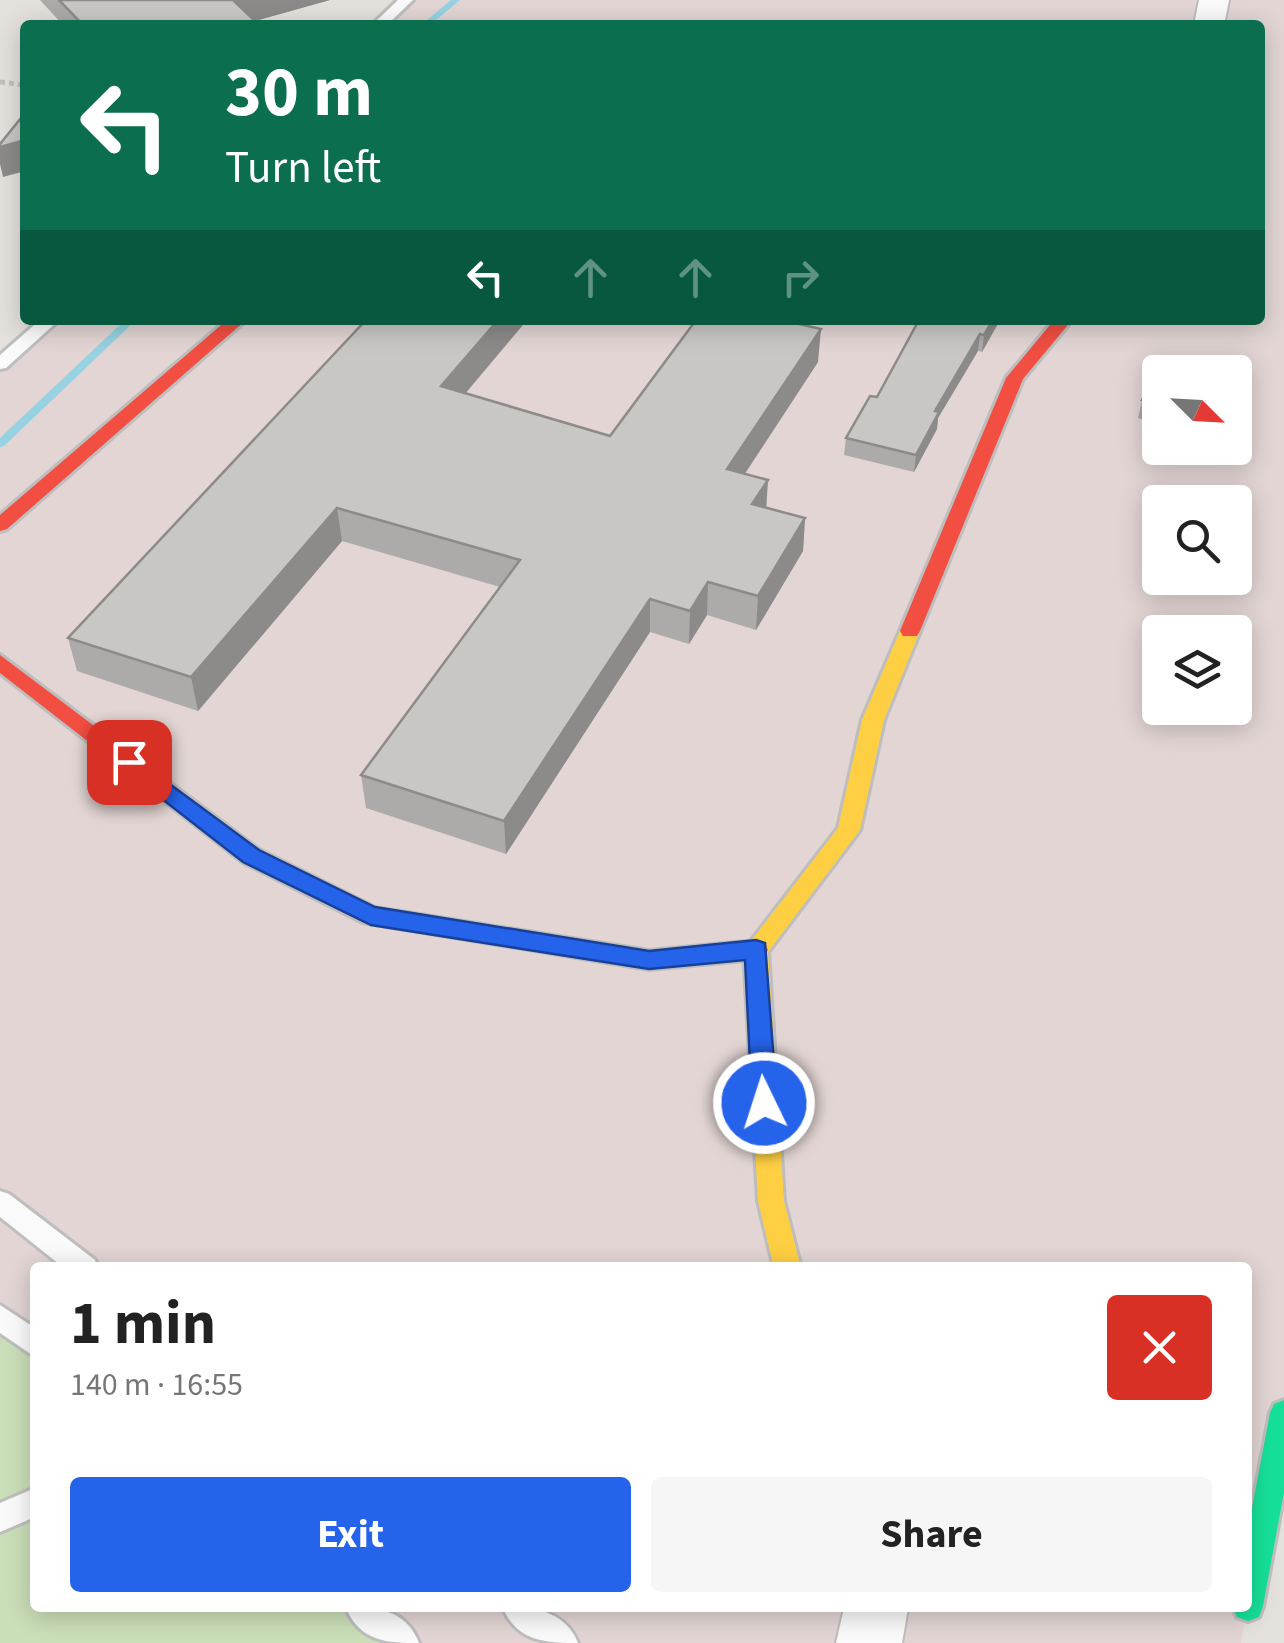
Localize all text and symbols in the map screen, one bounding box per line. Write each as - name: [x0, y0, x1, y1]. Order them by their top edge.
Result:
- text: 30 m: [225, 43, 373, 143]
- icon: left: [60, 60, 190, 190]
- text: Turn left: [225, 136, 381, 200]
- icon: left: [458, 250, 513, 305]
- icon: ahead: [563, 250, 618, 305]
- icon: ahead: [668, 250, 723, 305]
- icon: right: [773, 250, 828, 305]
- north arrow: [1142, 355, 1252, 465]
- map controls: [1142, 355, 1252, 725]
- button: search: [1142, 485, 1252, 595]
- button: layers: [1142, 615, 1252, 725]
- pin: [87, 720, 172, 805]
- icon: arrive: [102, 735, 157, 790]
- position arrow: [712, 1051, 816, 1155]
- text: 1 min: [70, 1282, 216, 1367]
- button: close: [1107, 1295, 1212, 1400]
- text: 140 m · 16:55: [70, 1362, 243, 1408]
- button: Exit: [70, 1477, 631, 1592]
- button: Share: [651, 1477, 1212, 1592]

